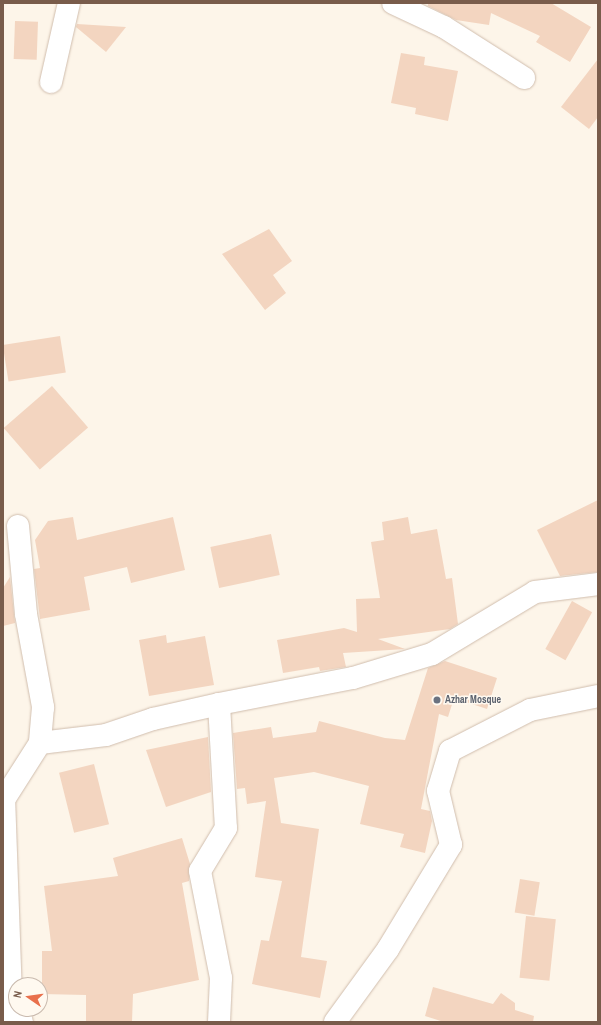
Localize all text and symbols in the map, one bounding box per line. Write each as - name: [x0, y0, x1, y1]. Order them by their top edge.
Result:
- place label: Azhar Mosque: [445, 694, 501, 706]
- marker: Azhar Mosque: [432, 695, 442, 705]
- north arrow: [8, 977, 48, 1017]
- text: N: [10, 990, 25, 999]

